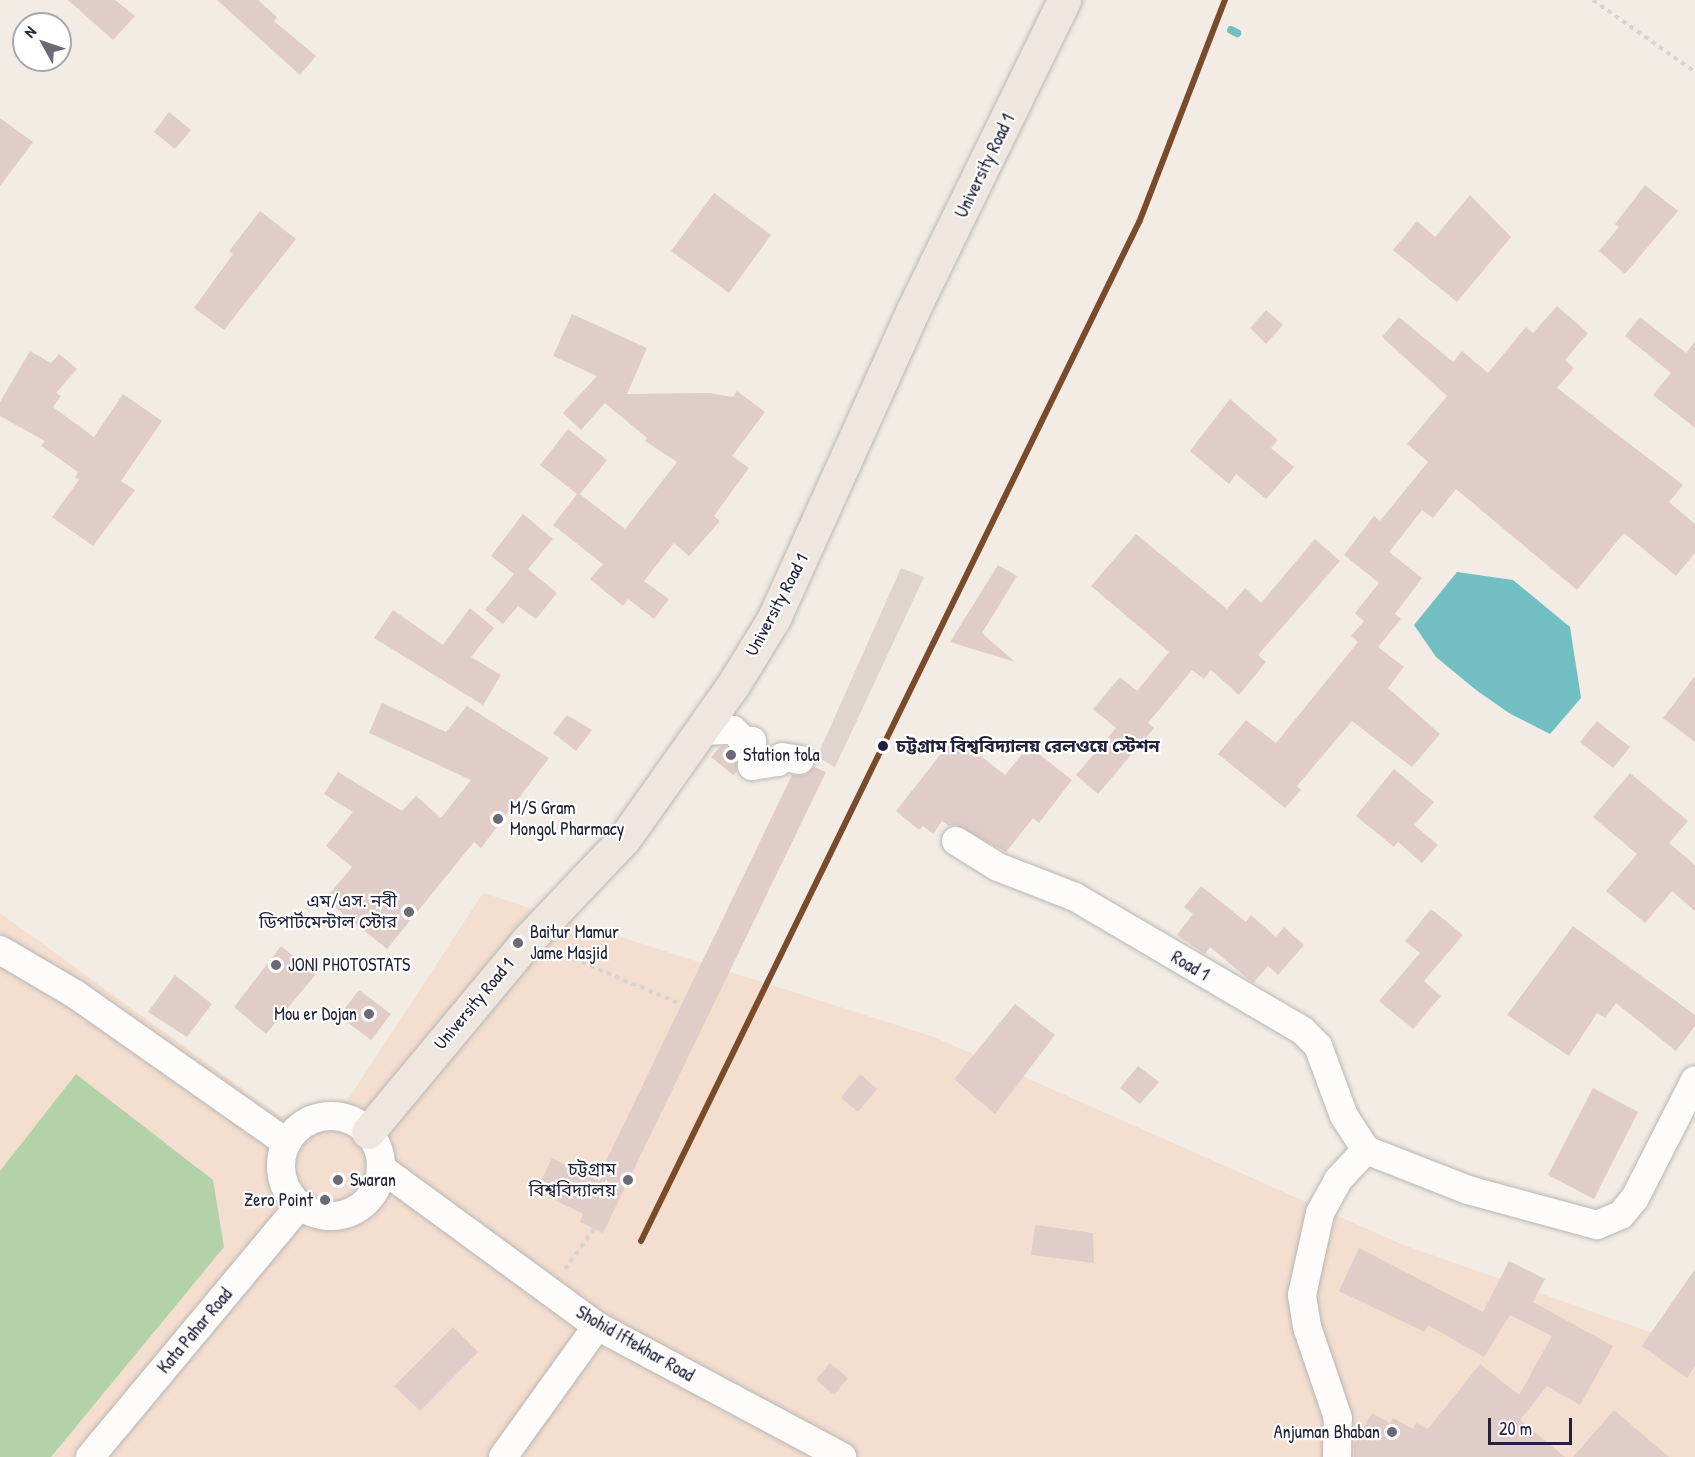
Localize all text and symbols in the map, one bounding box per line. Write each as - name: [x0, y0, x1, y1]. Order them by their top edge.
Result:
- north arrow: [12, 12, 72, 72]
- text: N: [19, 21, 41, 42]
- street label: University Road 1: [951, 111, 1019, 221]
- street label: University Road 1: [741, 550, 813, 660]
- place label: চট্টগ্রাম বিশ্ববিদ্যালয় রেলওয়ে স্টেশন: [896, 735, 1160, 757]
- marker: চট্টগ্রাম বিশ্ববিদ্যালয় রেলওয়ে স্টেশন: [874, 737, 892, 755]
- place label: Station tola: [743, 744, 820, 766]
- marker: Station tola: [724, 748, 738, 762]
- place label: M/S Gram Mongol Pharmacy: [510, 798, 624, 840]
- marker: M/S Gram Mongol Pharmacy: [491, 812, 505, 826]
- place label: এম/এস. নবী ডিপার্টমেন্টাল স্টোর: [259, 891, 397, 934]
- marker: এম/এস. নবী ডিপার্টমেন্টাল স্টোর: [402, 905, 416, 919]
- place label: Baitur Mamur Jame Masjid: [530, 922, 619, 964]
- marker: Baitur Mamur Jame Masjid: [511, 936, 525, 950]
- street label: Road 1: [1167, 946, 1213, 986]
- place label: JONI PHOTOSTATS: [288, 954, 410, 976]
- street label: University Road 1: [430, 954, 518, 1054]
- marker: JONI PHOTOSTATS: [269, 958, 283, 972]
- place label: Mou er Dojan: [274, 1003, 357, 1025]
- marker: Mou er Dojan: [362, 1007, 376, 1021]
- place label: চট্টগ্রাম বিশ্ববিদ্যালয়: [529, 1159, 616, 1202]
- place label: Swaran: [350, 1169, 396, 1191]
- marker: Swaran: [331, 1173, 345, 1187]
- marker: চট্টগ্রাম বিশ্ববিদ্যালয়: [621, 1173, 635, 1187]
- place label: Zero Point: [244, 1189, 313, 1211]
- marker: Zero Point: [318, 1193, 332, 1207]
- street label: Kata Pahar Road: [153, 1284, 237, 1378]
- street label: Shohid Iftekhar Road: [572, 1302, 698, 1386]
- scale bar: [1491, 1406, 1575, 1444]
- text: 20 m: [1499, 1416, 1532, 1441]
- place label: Anjuman Bhaban: [1274, 1421, 1380, 1443]
- marker: Anjuman Bhaban: [1385, 1425, 1399, 1439]

